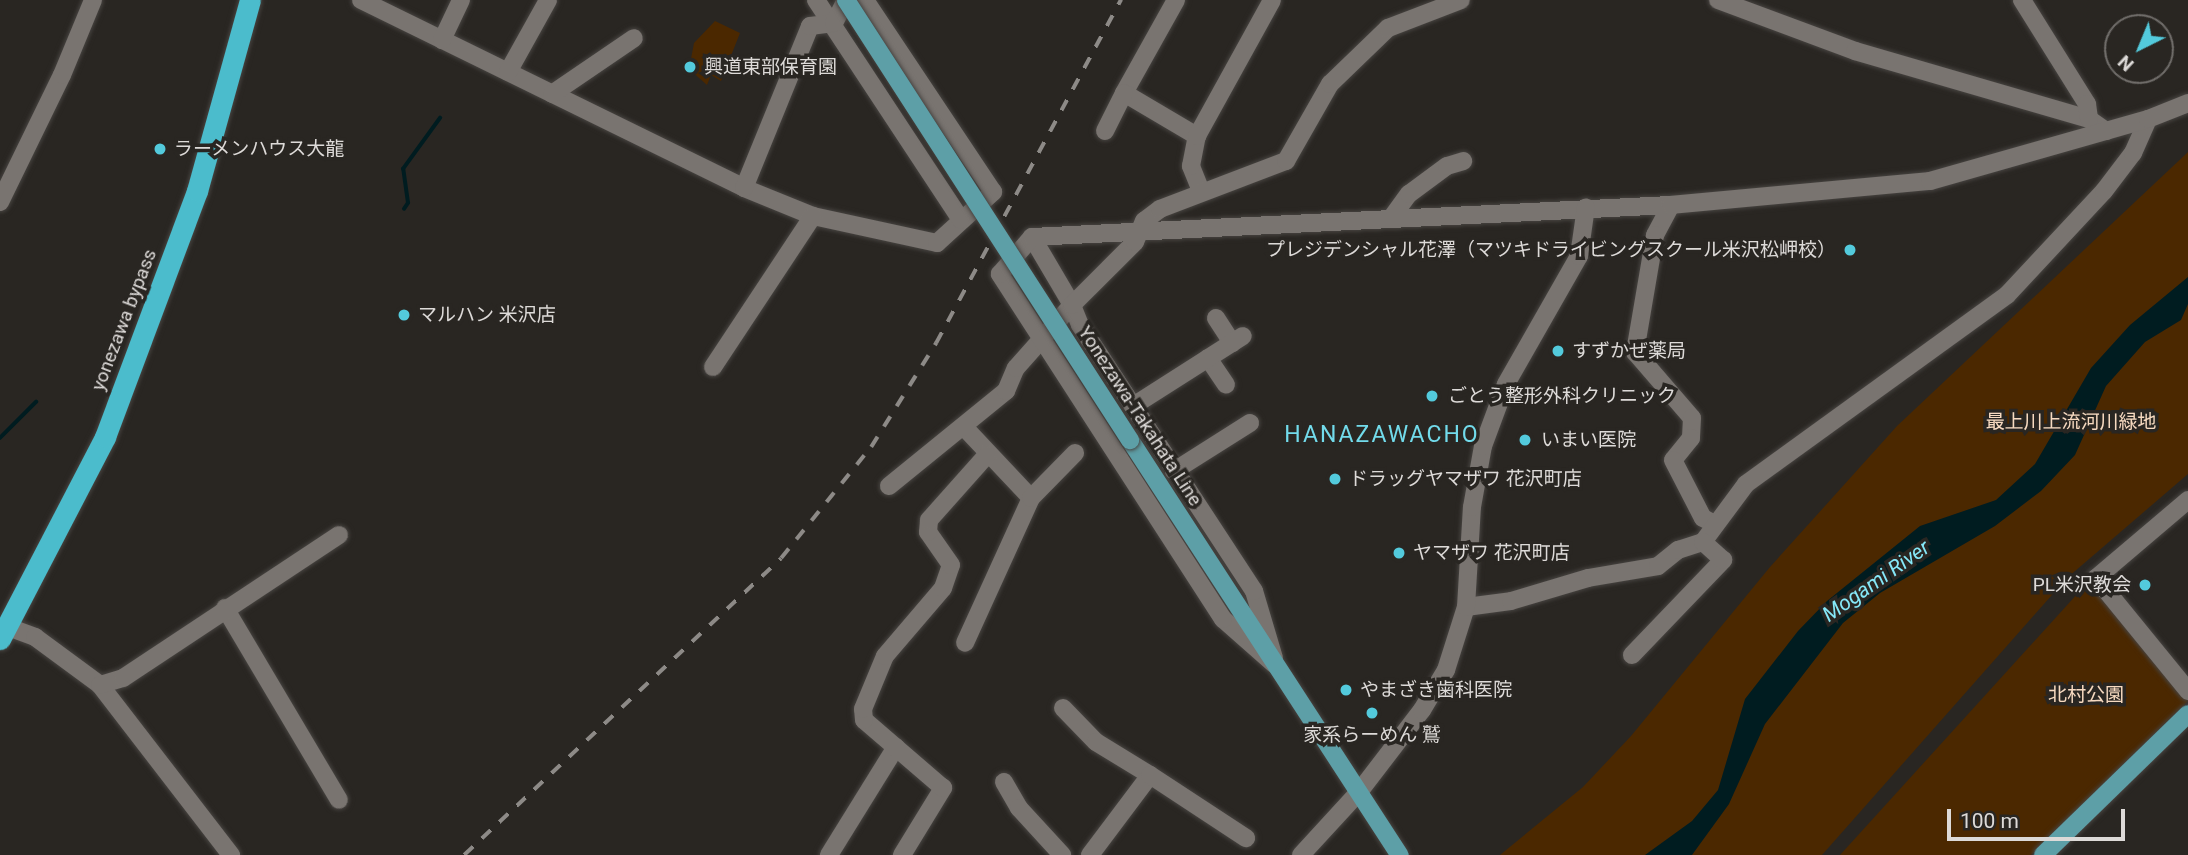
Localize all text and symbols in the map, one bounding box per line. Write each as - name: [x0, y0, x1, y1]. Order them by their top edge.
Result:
- north arrow: [2104, 14, 2174, 84]
- text: N: [2113, 50, 2138, 76]
- place label: 興道東部保育園: [704, 56, 837, 78]
- marker: 興道東部保育園: [682, 59, 698, 75]
- place label: ラーメンハウス大龍: [174, 138, 345, 160]
- marker: ラーメンハウス大龍: [152, 141, 168, 157]
- place label: プレジデンシャル花澤（マツキドライビングスクール米沢松岬校）: [1266, 239, 1836, 261]
- marker: プレジデンシャル花澤（マツキドライビングスクール米沢松岬校）: [1842, 242, 1858, 258]
- street label: yonezawa bypass: [87, 246, 161, 394]
- place label: マルハン 米沢店: [418, 304, 556, 326]
- marker: マルハン 米沢店: [396, 307, 412, 323]
- street label: Yonezawa-Takahata Line: [1073, 322, 1207, 510]
- place label: すずかぜ薬局: [1572, 340, 1686, 362]
- marker: すずかぜ薬局: [1550, 343, 1566, 359]
- place label: ごとう整形外科クリニック: [1448, 385, 1676, 407]
- marker: ごとう整形外科クリニック: [1422, 386, 1442, 406]
- park label: 最上川上流河川緑地: [1986, 411, 2156, 433]
- district label: HANAZAWACHO: [1286, 421, 1478, 449]
- place label: いまい医院: [1541, 429, 1636, 451]
- marker: いまい医院: [1515, 430, 1535, 450]
- place label: ドラッグヤマザワ 花沢町店: [1349, 468, 1582, 490]
- marker: ドラッグヤマザワ 花沢町店: [1327, 471, 1343, 487]
- water label: Mogami River: [1818, 535, 1934, 627]
- place label: ヤマザワ 花沢町店: [1413, 542, 1570, 564]
- marker: ヤマザワ 花沢町店: [1391, 545, 1407, 561]
- place label: PL米沢教会: [2033, 574, 2131, 596]
- marker: PL米沢教会: [2137, 577, 2153, 593]
- place label: やまざき歯科医院: [1360, 679, 1512, 701]
- marker: やまざき歯科医院: [1338, 682, 1354, 698]
- park label: 北村公園: [2048, 684, 2124, 706]
- marker: 家系らーめん 鷲: [1364, 705, 1380, 721]
- place label: 家系らーめん 鷲: [1303, 724, 1441, 746]
- scale bar: [1950, 796, 2128, 840]
- text: 100 m: [1960, 809, 2019, 833]

